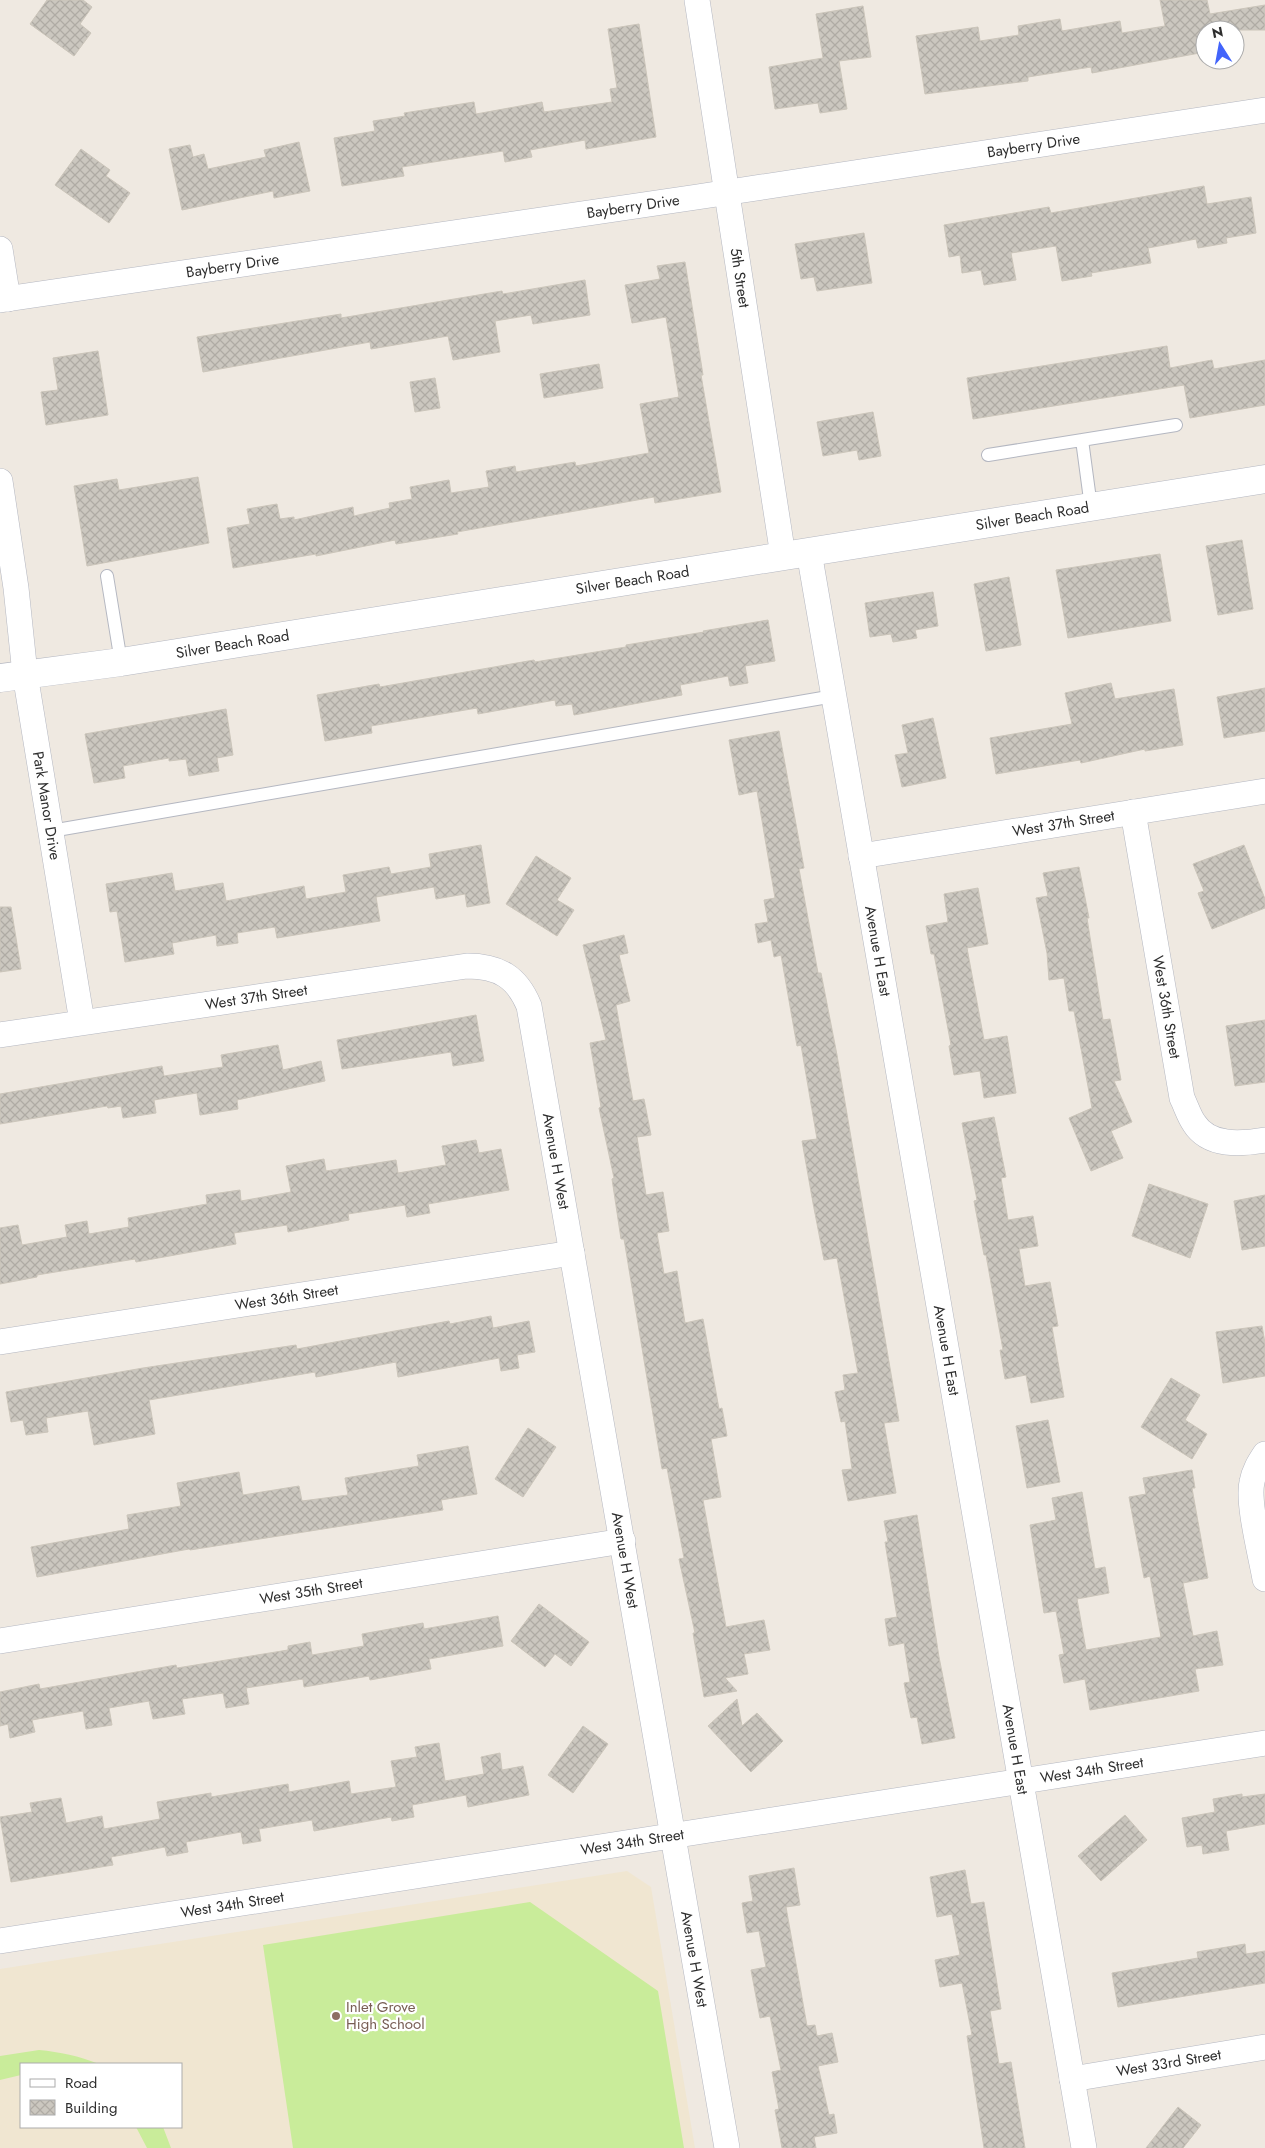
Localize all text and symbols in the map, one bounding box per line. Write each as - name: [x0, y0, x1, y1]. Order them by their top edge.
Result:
- north arrow: [1195, 20, 1245, 70]
- text: N: [1210, 21, 1225, 43]
- street label: Bayberry Drive: [986, 127, 1082, 163]
- street label: Bayberry Drive: [585, 189, 681, 224]
- street label: 5th Street: [724, 246, 755, 310]
- street label: Bayberry Drive: [185, 248, 281, 283]
- street label: Silver Beach Road: [974, 496, 1091, 536]
- street label: Silver Beach Road: [574, 560, 691, 600]
- street label: Silver Beach Road: [174, 624, 291, 664]
- street label: Park Manor Drive: [27, 750, 66, 862]
- street label: West 37th Street: [1011, 804, 1117, 842]
- street label: Avenue H East: [859, 904, 896, 999]
- street label: West 36th Street: [1147, 954, 1186, 1061]
- street label: West 37th Street: [204, 979, 309, 1016]
- street label: Avenue H West: [537, 1111, 575, 1211]
- street label: West 36th Street: [233, 1278, 340, 1316]
- street label: Avenue H East: [928, 1303, 965, 1398]
- street label: Avenue H West: [606, 1510, 644, 1611]
- street label: West 35th Street: [258, 1572, 365, 1610]
- street label: Avenue H East: [997, 1702, 1034, 1797]
- street label: West 34th Street: [1038, 1751, 1145, 1789]
- street label: West 34th Street: [579, 1823, 686, 1861]
- street label: West 34th Street: [179, 1886, 286, 1924]
- street label: Avenue H West: [675, 1909, 714, 2010]
- place label: Inlet Grove High School: [346, 1996, 425, 2035]
- marker: Inlet Grove High School: [330, 2010, 342, 2022]
- street label: West 33rd Street: [1115, 2043, 1223, 2082]
- legend: [20, 2063, 182, 2128]
- text: Road: [65, 2072, 97, 2094]
- text: Building: [65, 2097, 117, 2119]

